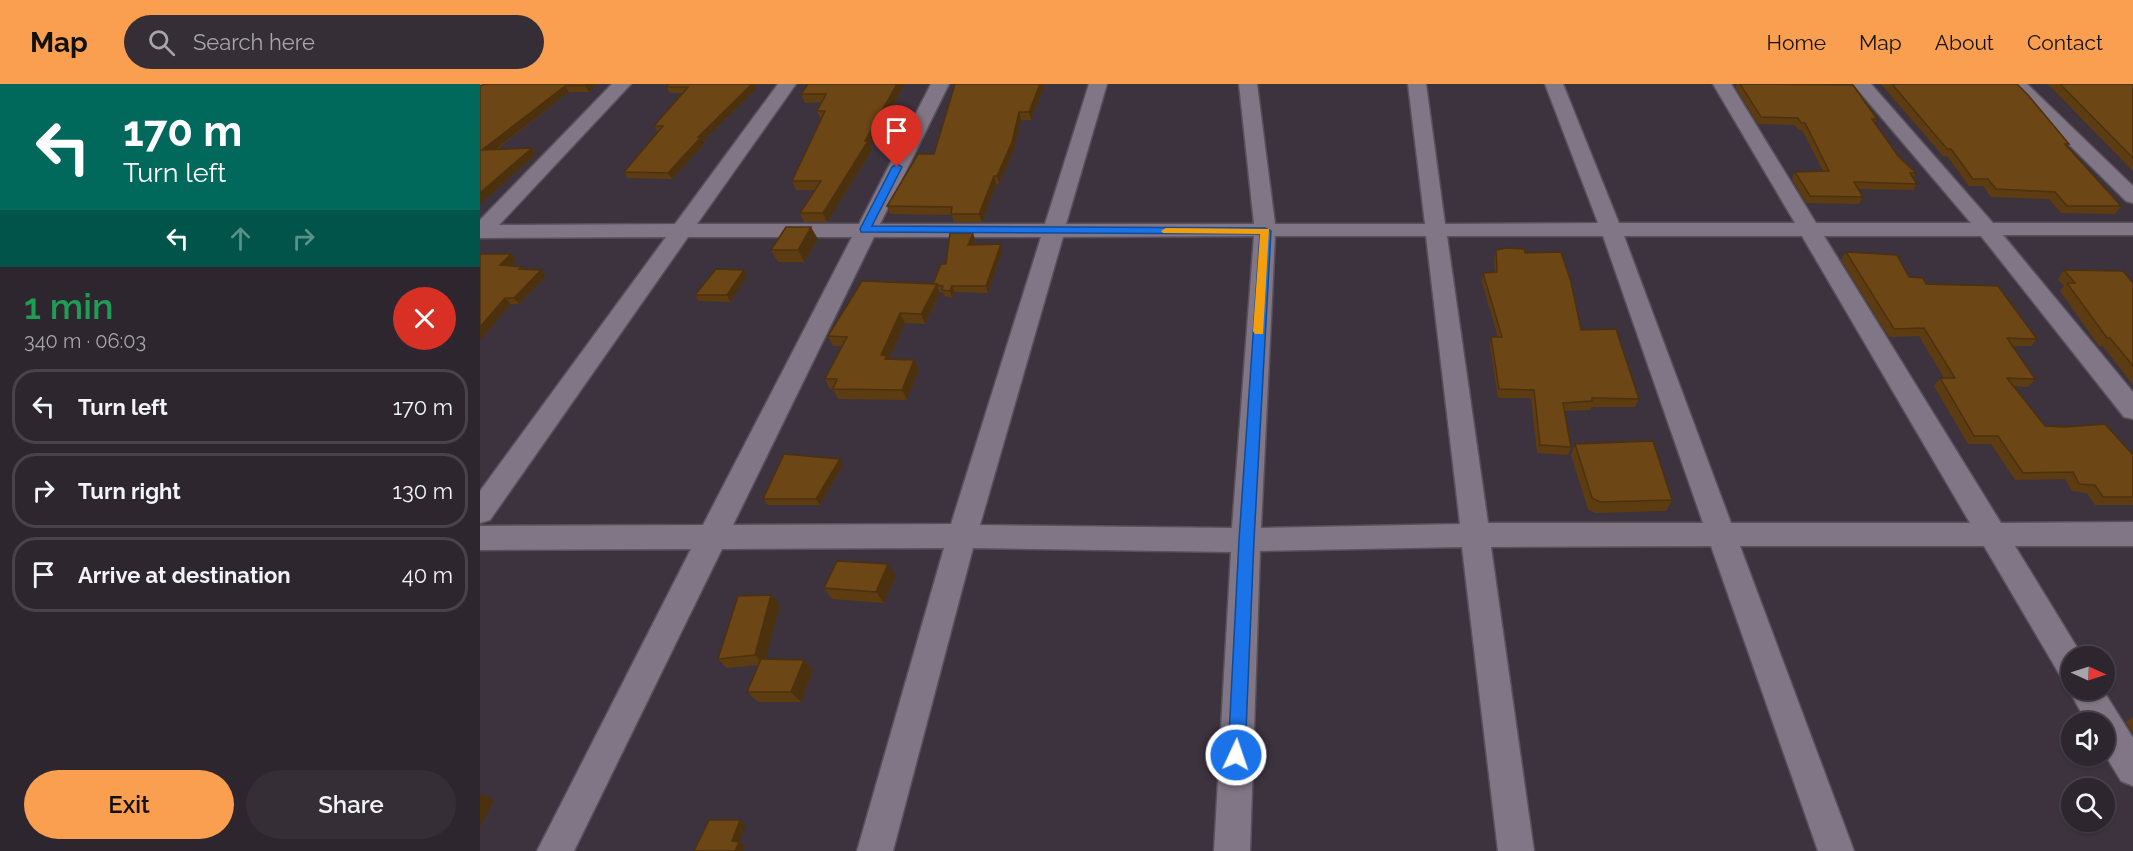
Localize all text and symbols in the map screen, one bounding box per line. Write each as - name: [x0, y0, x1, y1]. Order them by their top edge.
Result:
- search box: [124, 15, 544, 69]
- text: Map: [30, 26, 88, 59]
- icon: search: [145, 26, 178, 59]
- text: Search here: [193, 29, 315, 55]
- text: Home: [1767, 30, 1826, 55]
- text: Map: [1859, 30, 1902, 55]
- text: About: [1935, 30, 1994, 55]
- text: Contact: [2027, 30, 2103, 55]
- pin: [871, 105, 922, 167]
- text: 170 m: [123, 107, 242, 156]
- icon: left: [24, 108, 102, 186]
- icon: arrive: [880, 114, 913, 147]
- text: Turn left: [123, 157, 226, 188]
- icon: left: [161, 222, 194, 255]
- icon: ahead: [224, 222, 257, 255]
- icon: right: [287, 222, 320, 255]
- text: 1 min: [24, 285, 113, 327]
- button: close: [393, 287, 456, 350]
- text: 340 m · 06:03: [24, 329, 146, 353]
- icon: left: [27, 390, 60, 423]
- text: Turn left: [78, 394, 168, 420]
- text: 170 m: [393, 394, 453, 420]
- icon: right: [27, 474, 60, 507]
- text: Turn right: [78, 478, 181, 504]
- text: 130 m: [393, 478, 453, 504]
- icon: arrive: [27, 558, 60, 591]
- text: Arrive at destination: [78, 562, 291, 588]
- text: 40 m: [402, 562, 453, 588]
- north arrow: [2061, 646, 2115, 700]
- map controls: [2061, 646, 2115, 832]
- button: sound: [2061, 712, 2115, 766]
- position arrow: [1204, 723, 1268, 787]
- button: Exit: [24, 770, 234, 839]
- button: Share: [246, 770, 456, 839]
- button: search: [2061, 778, 2115, 832]

